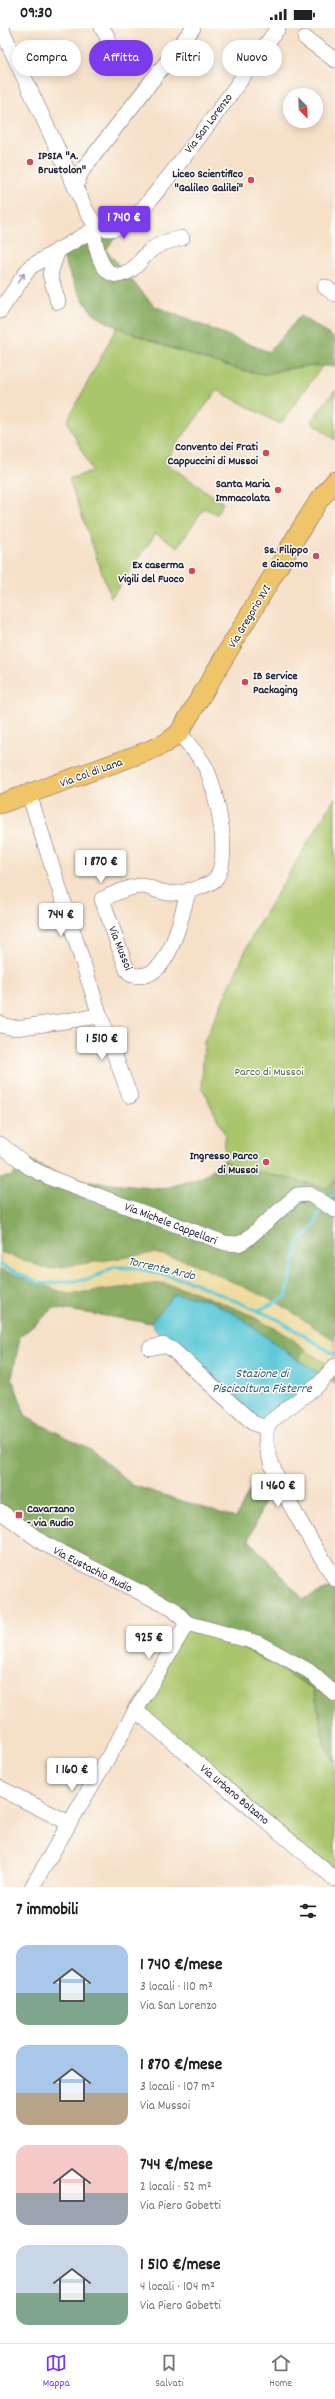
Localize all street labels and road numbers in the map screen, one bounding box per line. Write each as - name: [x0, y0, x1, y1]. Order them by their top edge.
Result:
- street label: Via San Lorenzo: [181, 90, 237, 157]
- street label: Via Gregorio XVI: [225, 582, 276, 652]
- street label: Via Col di Lana: [58, 754, 126, 793]
- street label: Via Mussoi: [103, 924, 136, 973]
- street label: Via Michele Cappellari: [122, 1199, 219, 1250]
- street label: Via Eustachio Rudio: [50, 1543, 135, 1598]
- street label: Via Urbano Bolzano: [196, 1761, 272, 1829]

